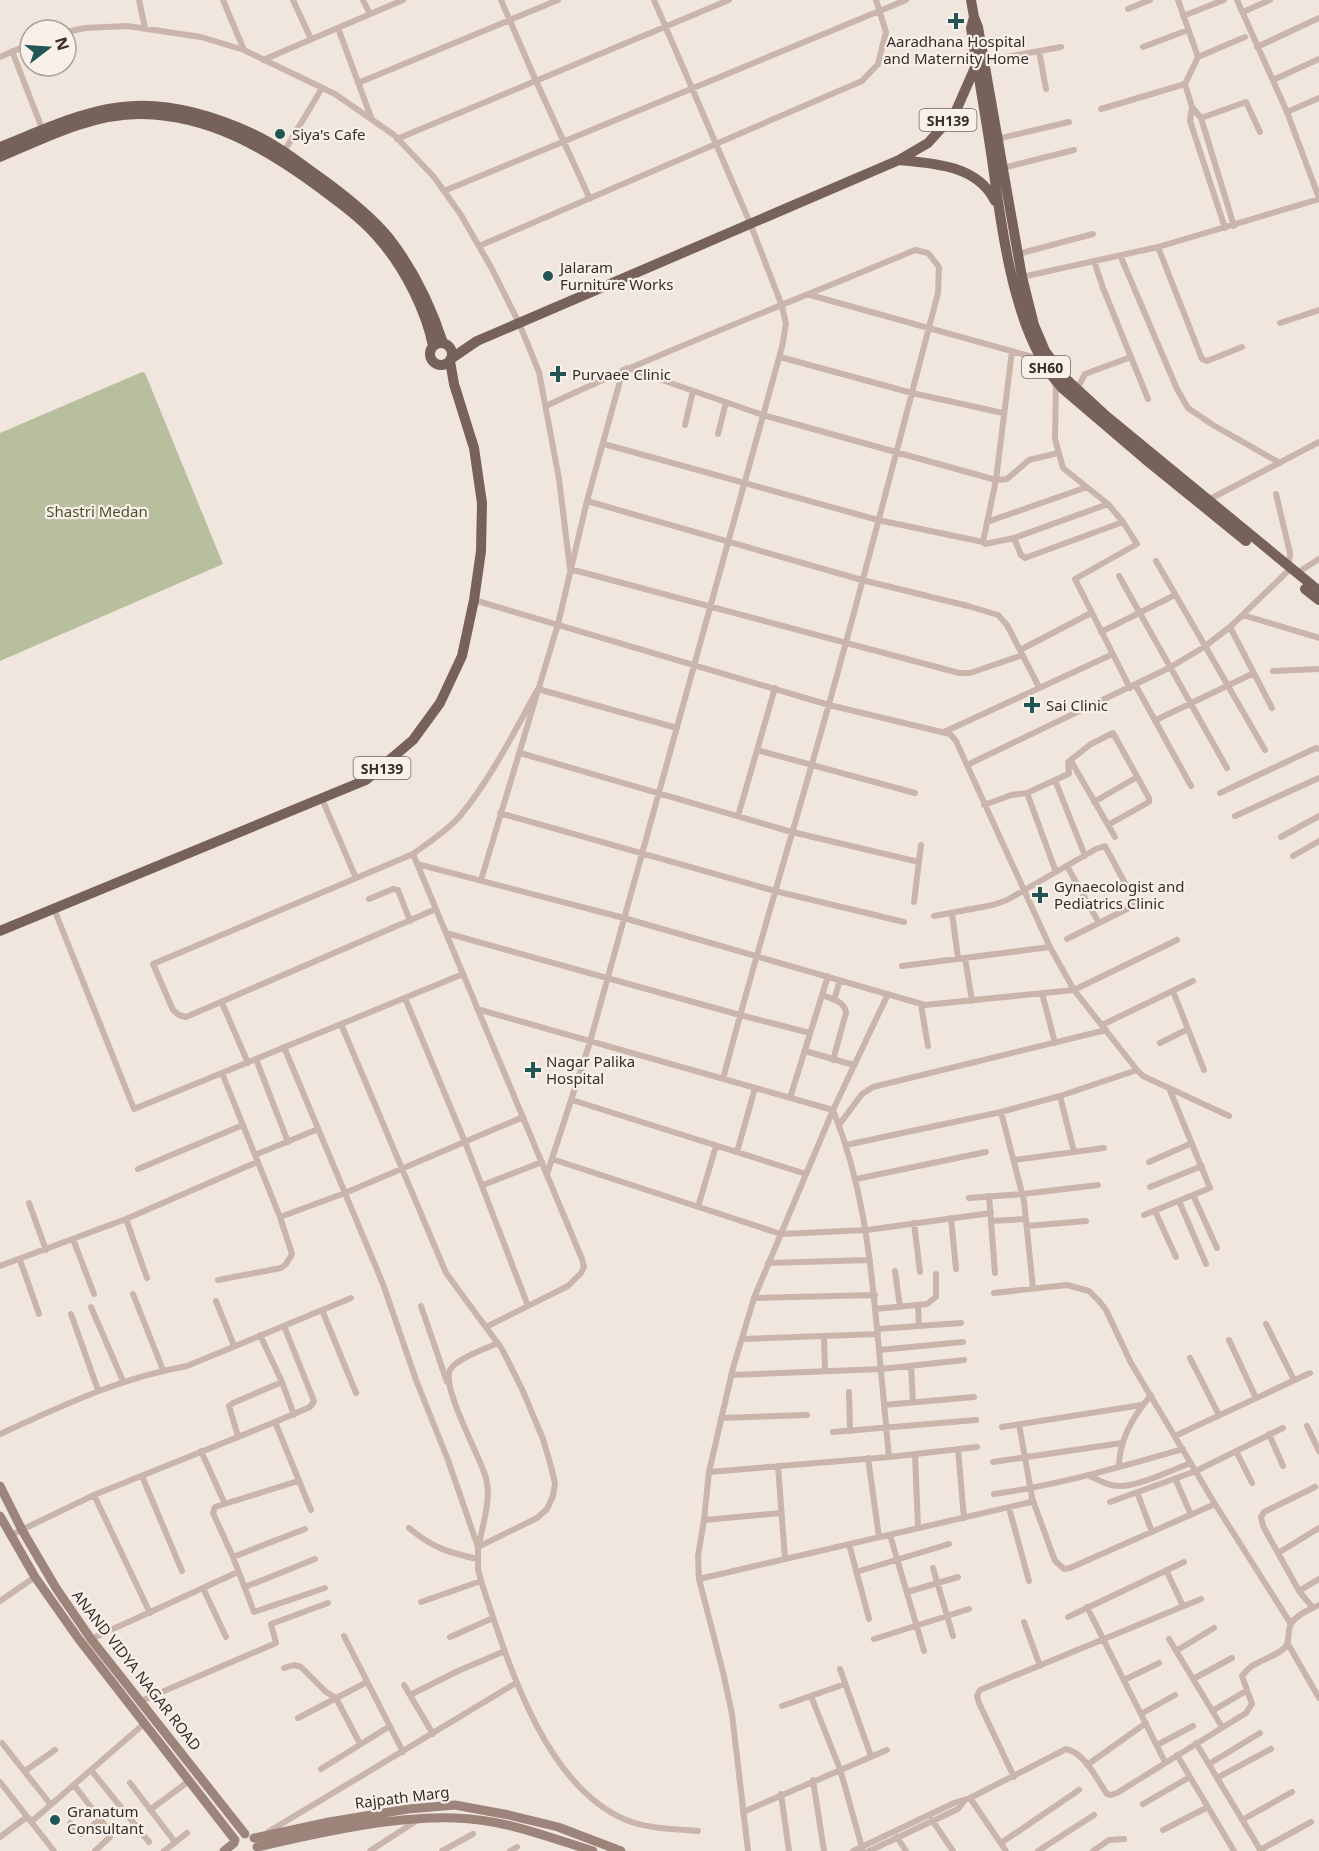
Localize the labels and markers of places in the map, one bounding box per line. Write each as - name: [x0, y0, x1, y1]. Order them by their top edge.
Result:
- marker: Aaradhana Hospital and Maternity Home: [947, 12, 965, 30]
- place label: Aaradhana Hospital and Maternity Home: [883, 31, 1029, 68]
- place label: Siya's Cafe: [292, 124, 366, 144]
- marker: Siya's Cafe: [273, 127, 287, 141]
- place label: Jalaram Furniture Works: [558, 257, 673, 294]
- marker: Jalaram Furniture Works: [541, 269, 555, 283]
- place label: Purvaee Clinic: [572, 364, 671, 384]
- marker: Purvaee Clinic: [549, 365, 567, 383]
- place label: Sai Clinic: [1046, 695, 1108, 715]
- marker: Sai Clinic: [1023, 696, 1041, 714]
- place label: Gynaecologist and Pediatrics Clinic: [1054, 876, 1184, 913]
- marker: Gynaecologist and Pediatrics Clinic: [1031, 886, 1049, 904]
- place label: Nagar Palika Hospital: [546, 1051, 635, 1088]
- marker: Nagar Palika Hospital: [524, 1061, 542, 1079]
- place label: Granatum Consultant: [67, 1801, 144, 1838]
- marker: Granatum Consultant: [48, 1813, 62, 1827]

